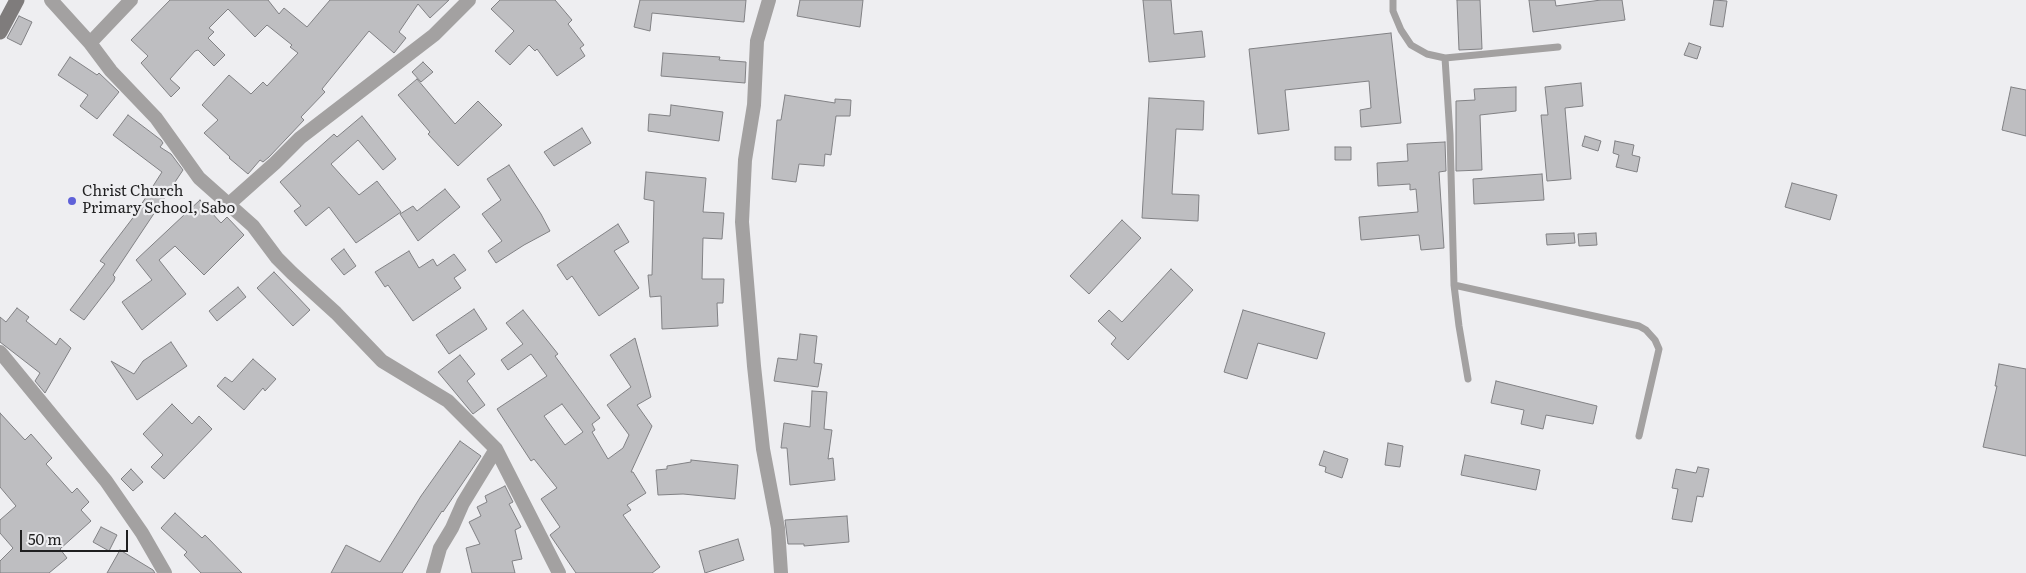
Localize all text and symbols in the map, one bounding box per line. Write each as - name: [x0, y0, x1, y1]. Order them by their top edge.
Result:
- place label: Christ Church Primary School, Sabo: [82, 183, 235, 218]
- marker: Christ Church Primary School, Sabo: [66, 195, 78, 207]
- scale bar: [22, 520, 130, 552]
- text: 50 m: [28, 527, 62, 550]

